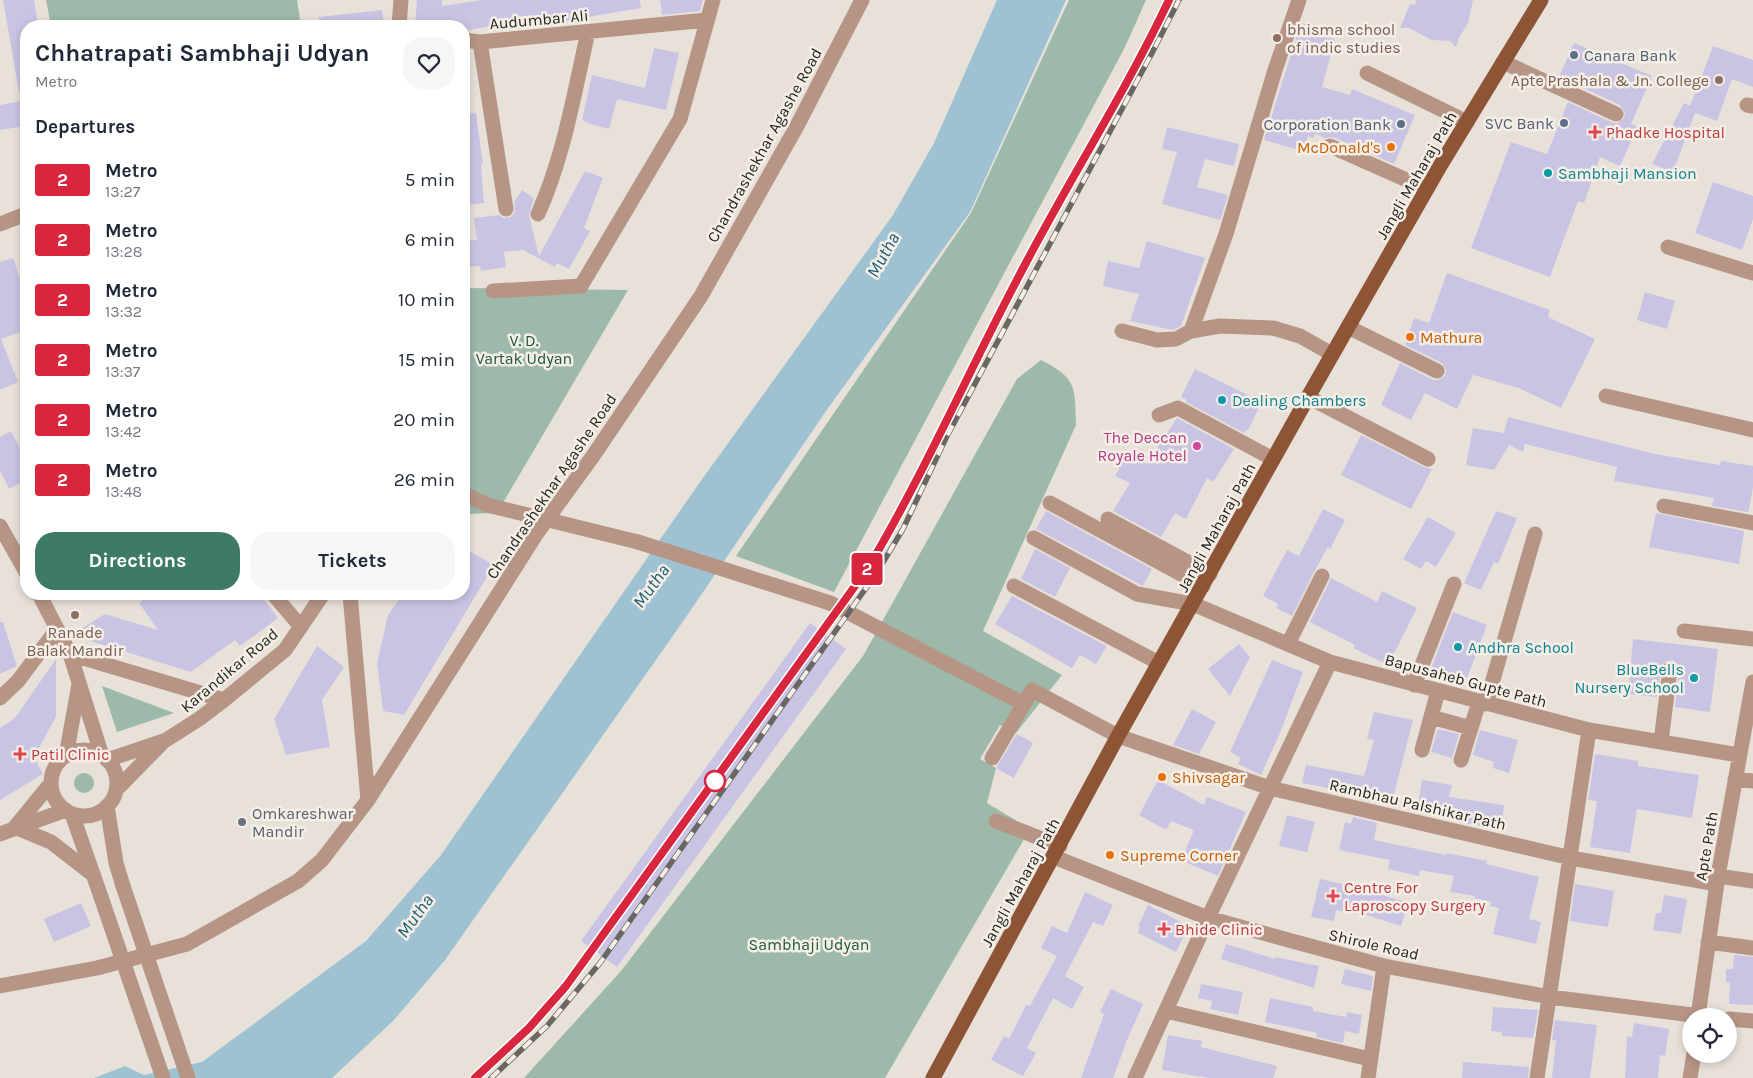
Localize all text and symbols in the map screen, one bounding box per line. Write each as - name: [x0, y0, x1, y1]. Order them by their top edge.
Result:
- street label: Audumbar Ali: [489, 6, 589, 33]
- place label: bhisma school of indic studies: [1287, 20, 1401, 57]
- marker: bhisma school of indic studies: [1271, 32, 1283, 44]
- button: heart: [403, 37, 455, 89]
- text: Chhatrapati Sambhaji Udyan: [35, 39, 369, 67]
- street label: Chandrashekhar Agashe Road: [703, 45, 826, 246]
- place label: Canara Bank: [1584, 46, 1677, 65]
- marker: Canara Bank: [1568, 49, 1580, 61]
- place label: Apte Prashala & Jn. College: [1511, 71, 1709, 90]
- text: Metro: [35, 72, 77, 91]
- marker: Apte Prashala & Jn. College: [1713, 74, 1725, 86]
- street label: Jangli Maharaj Path: [1372, 108, 1461, 243]
- place label: SVC Bank: [1484, 114, 1554, 133]
- place label: Corporation Bank: [1264, 115, 1391, 134]
- text: Departures: [35, 116, 135, 138]
- marker: SVC Bank: [1558, 117, 1570, 129]
- marker: Corporation Bank: [1395, 118, 1407, 130]
- place label: Phadke Hospital: [1606, 123, 1725, 142]
- marker: Phadke Hospital: [1588, 125, 1602, 139]
- place label: McDonald's: [1297, 138, 1381, 157]
- marker: McDonald's: [1385, 141, 1397, 153]
- text: Metro: [105, 160, 157, 182]
- place label: Sambhaji Mansion: [1558, 164, 1697, 183]
- marker: Sambhaji Mansion: [1542, 167, 1554, 179]
- text: 2: [57, 169, 68, 191]
- text: 5 min: [405, 169, 455, 191]
- text: 13:27: [105, 182, 140, 201]
- text: Metro: [105, 220, 157, 242]
- water label: Mutha: [862, 228, 904, 282]
- text: 2: [57, 229, 68, 251]
- text: 6 min: [405, 229, 455, 251]
- text: 13:28: [105, 242, 143, 261]
- text: Metro: [105, 280, 157, 302]
- text: 2: [57, 289, 68, 311]
- text: 10 min: [398, 289, 455, 311]
- text: 13:32: [105, 302, 142, 321]
- place label: Mathura: [1420, 328, 1482, 347]
- park label: V. D. Vartak Udyan: [476, 331, 572, 368]
- marker: Mathura: [1404, 331, 1416, 343]
- text: Metro: [105, 340, 157, 362]
- text: 2: [57, 349, 68, 371]
- text: 15 min: [399, 349, 455, 371]
- text: 13:37: [105, 362, 140, 381]
- street label: Chandrashekhar Agashe Road: [482, 390, 621, 582]
- place label: Dealing Chambers: [1232, 391, 1366, 410]
- marker: Dealing Chambers: [1216, 394, 1228, 406]
- text: Metro: [105, 400, 157, 422]
- text: 2: [57, 409, 68, 431]
- text: 20 min: [393, 409, 455, 431]
- text: 13:42: [105, 422, 142, 441]
- place label: The Deccan Royale Hotel: [1098, 428, 1187, 465]
- marker: The Deccan Royale Hotel: [1191, 440, 1203, 452]
- street label: Jangli Maharaj Path: [1173, 459, 1260, 595]
- text: Metro: [105, 460, 157, 482]
- text: 2: [57, 469, 68, 491]
- text: 26 min: [394, 469, 455, 491]
- text: 13:48: [105, 482, 142, 501]
- button: Directions: [35, 532, 240, 590]
- button: Tickets: [250, 532, 455, 590]
- line badge: 2: [851, 553, 883, 585]
- text: 2: [862, 558, 872, 580]
- water label: Mutha: [628, 560, 674, 612]
- marker: Ranade Balak Mandir: [69, 609, 81, 621]
- place label: Ranade Balak Mandir: [27, 623, 124, 660]
- street label: Karandikar Road: [177, 624, 282, 717]
- place label: Andhra School: [1468, 638, 1574, 657]
- marker: Andhra School: [1452, 641, 1464, 653]
- street label: Bapusaheb Gupte Path: [1383, 650, 1549, 711]
- place label: BlueBells Nursery School: [1574, 660, 1684, 697]
- marker: BlueBells Nursery School: [1688, 672, 1700, 684]
- place label: Patil Clinic: [31, 745, 109, 764]
- marker: Patil Clinic: [13, 747, 27, 761]
- place label: Shivsagar: [1172, 768, 1245, 787]
- unlabelled marker: [704, 770, 726, 792]
- marker: Shivsagar: [1156, 771, 1168, 783]
- street label: Rambhau Palshikar Path: [1328, 775, 1508, 834]
- place label: Omkareshwar Mandir: [252, 804, 354, 841]
- street label: Apte Path: [1691, 810, 1722, 882]
- street label: Jangli Maharaj Path: [977, 814, 1064, 950]
- marker: Omkareshwar Mandir: [236, 816, 248, 828]
- place label: Supreme Corner: [1120, 846, 1238, 865]
- marker: Supreme Corner: [1104, 849, 1116, 861]
- place label: Centre For Laproscopy Surgery: [1344, 878, 1486, 915]
- marker: Centre For Laproscopy Surgery: [1326, 889, 1340, 903]
- water label: Mutha: [392, 890, 438, 942]
- place label: Bhide Clinic: [1175, 920, 1263, 939]
- marker: Bhide Clinic: [1157, 922, 1171, 936]
- street label: Shirole Road: [1327, 925, 1421, 964]
- park label: Sambhaji Udyan: [749, 935, 869, 954]
- map controls: [1682, 1008, 1737, 1063]
- button: locate: [1682, 1008, 1737, 1063]

